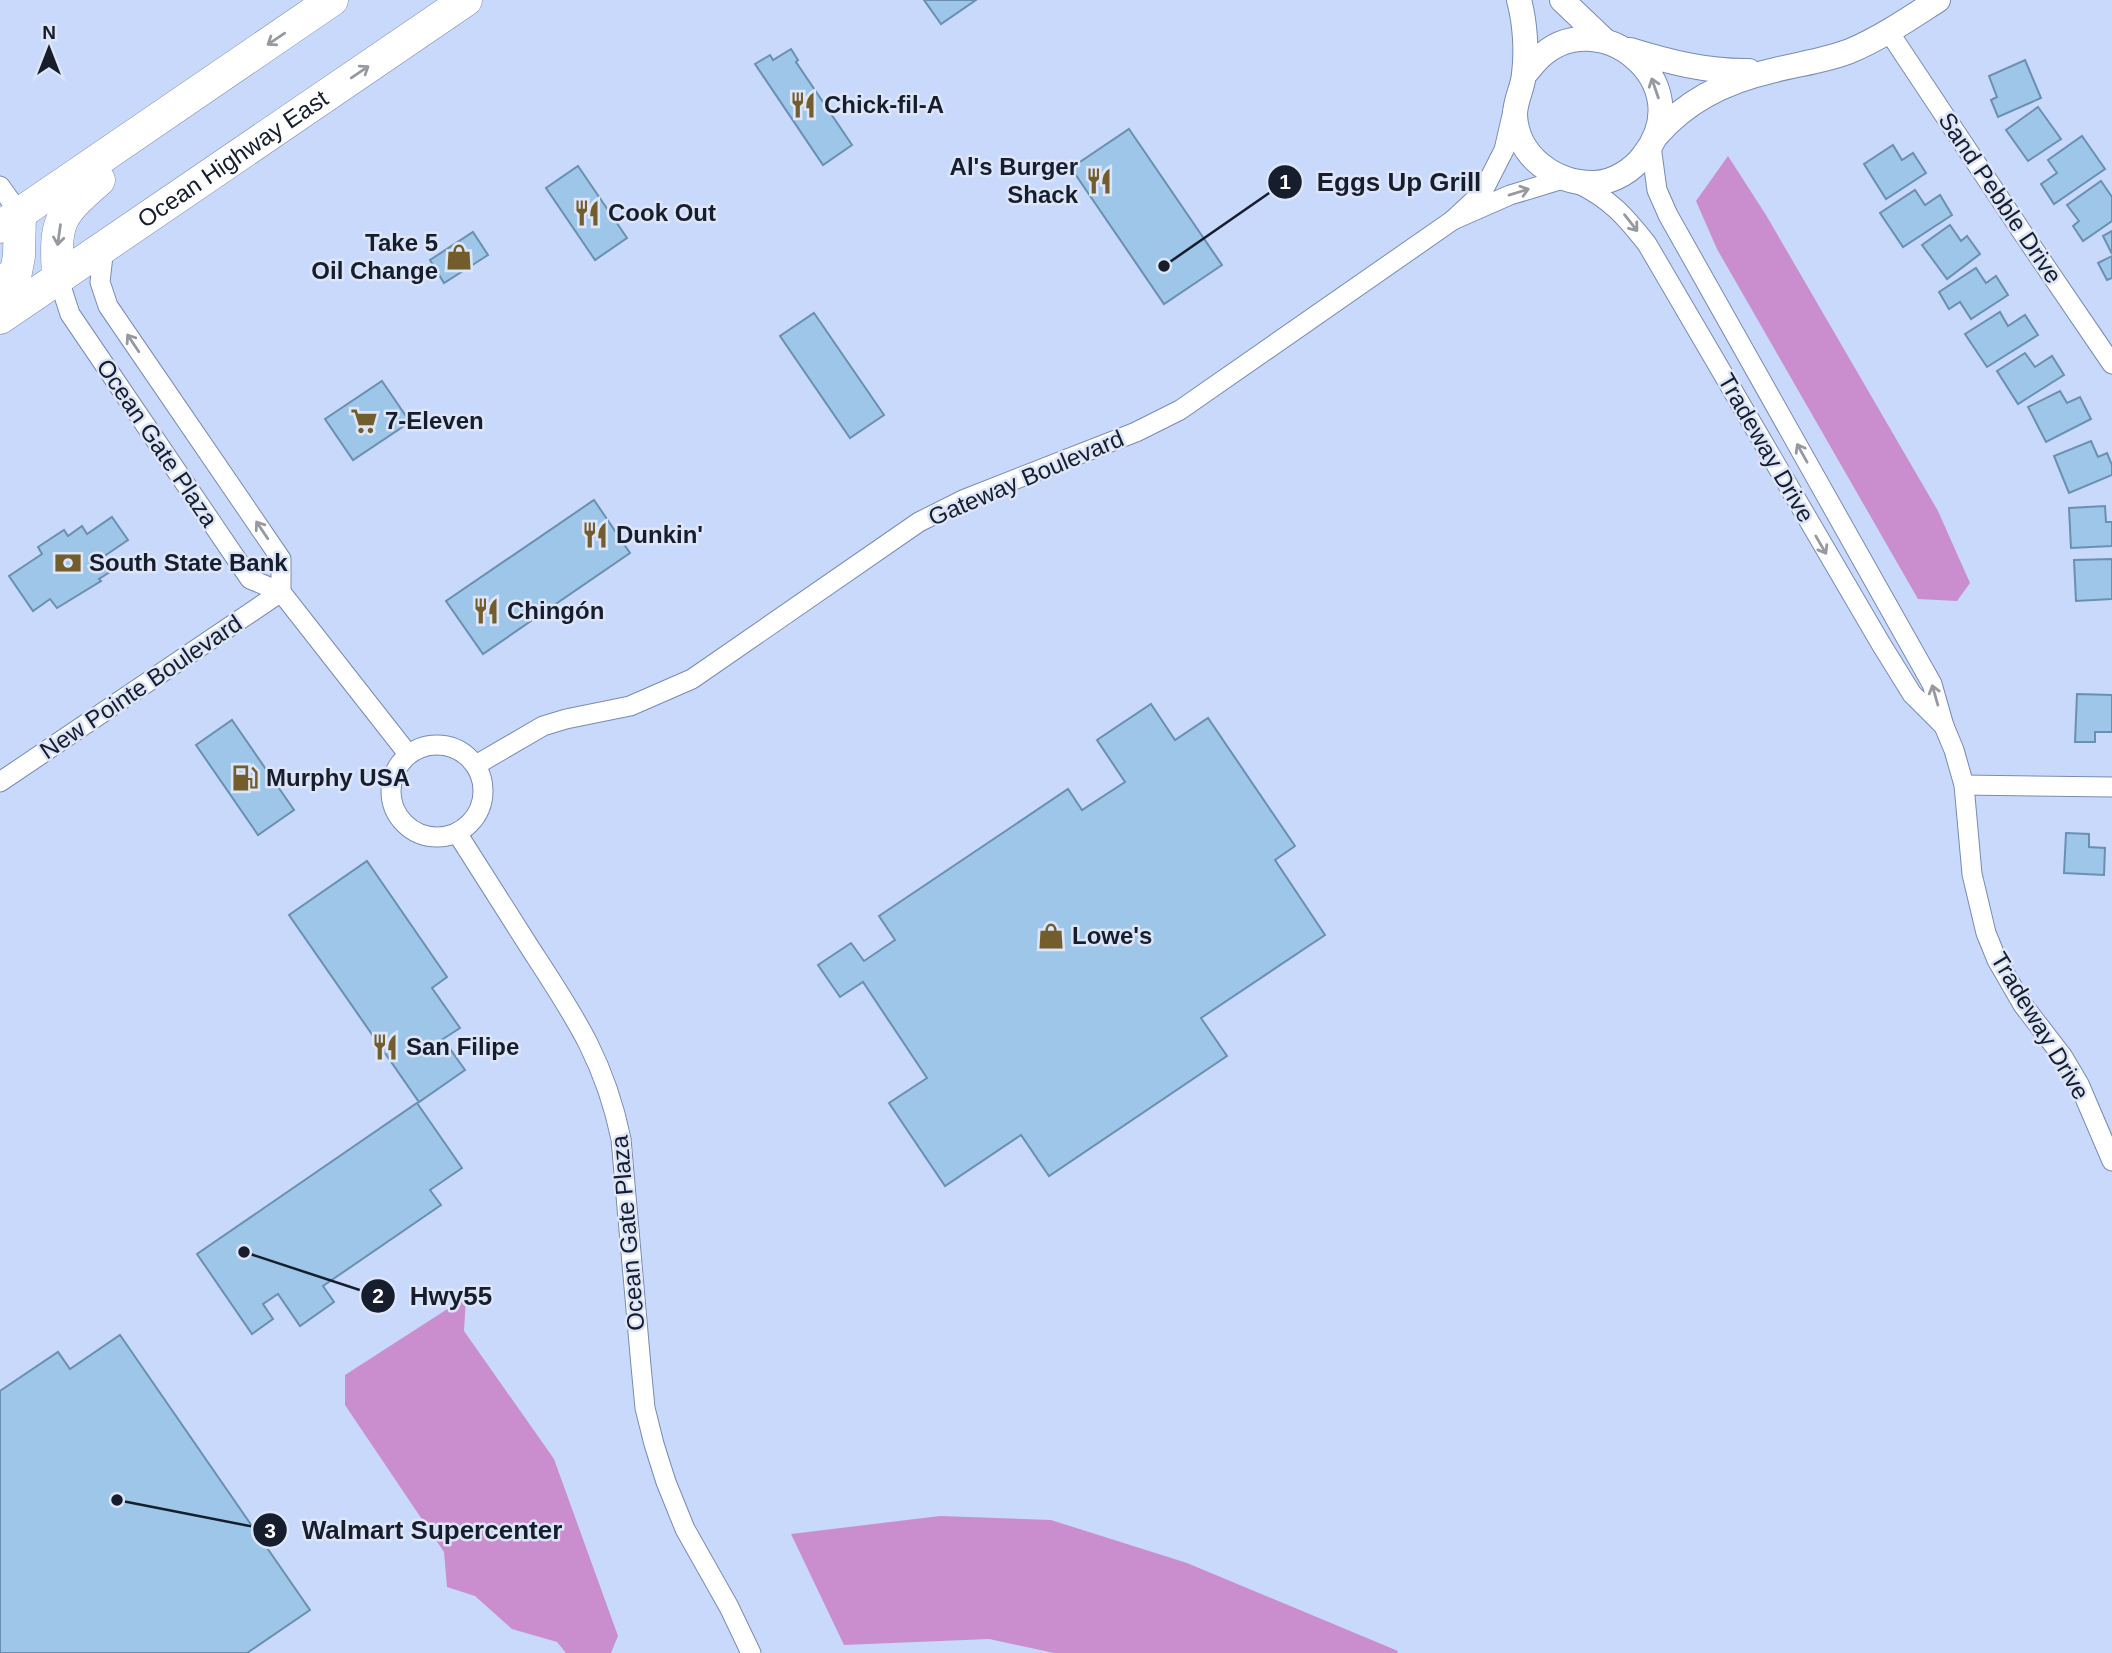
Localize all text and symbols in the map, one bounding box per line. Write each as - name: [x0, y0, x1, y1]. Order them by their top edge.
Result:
- north arrow: [14, 14, 84, 84]
- text: N: [42, 22, 56, 43]
- one-way arrow: [267, 31, 286, 46]
- one-way arrow: [350, 65, 369, 79]
- one-way arrow: [1648, 77, 1660, 99]
- street label: Ocean Highway East: [132, 84, 333, 233]
- restaurant icon: Chick-fil-A: [788, 90, 818, 120]
- place label: Chick-fil-A: [824, 91, 944, 118]
- street label: Sand Pebble Drive: [1933, 107, 2068, 288]
- place label: Al's Burger Shack: [950, 153, 1079, 208]
- callout: Eggs Up Grill: [1268, 158, 1496, 205]
- restaurant icon: Al's Burger Shack: [1084, 166, 1114, 196]
- text: Eggs Up Grill: [1317, 167, 1481, 197]
- text: 1: [1279, 170, 1291, 193]
- one-way arrow: [1508, 185, 1530, 197]
- restaurant icon: Cook Out: [572, 198, 602, 228]
- place label: Cook Out: [608, 199, 716, 226]
- one-way arrow: [1623, 213, 1638, 231]
- one-way arrow: [52, 223, 65, 246]
- place label: Take 5 Oil Change: [311, 229, 438, 284]
- shop icon: Take 5 Oil Change: [444, 242, 474, 272]
- one-way arrow: [126, 333, 140, 353]
- street label: Ocean Gate Plaza: [91, 354, 224, 532]
- street label: Tradeway Drive: [1713, 369, 1820, 527]
- supermarket icon: 7-Eleven: [349, 406, 379, 436]
- place label: 7-Eleven: [385, 407, 484, 434]
- street label: Gateway Boulevard: [924, 424, 1127, 531]
- one-way arrow: [1795, 444, 1809, 464]
- restaurant icon: Dunkin': [580, 520, 610, 550]
- one-way arrow: [255, 521, 269, 540]
- place label: Dunkin': [616, 521, 703, 548]
- one-way arrow: [1814, 534, 1828, 554]
- bank icon: South State Bank: [53, 548, 83, 578]
- place label: South State Bank: [89, 549, 288, 576]
- restaurant icon: Chingón: [471, 596, 501, 626]
- place label: Chingón: [507, 597, 604, 624]
- street label: New Pointe Boulevard: [35, 609, 247, 764]
- one-way arrow: [1928, 685, 1941, 707]
- fuel station icon: Murphy USA: [230, 763, 260, 793]
- place label: Murphy USA: [266, 764, 410, 791]
- shop icon: Lowe's: [1036, 921, 1066, 951]
- place label: Lowe's: [1072, 922, 1152, 949]
- street label: Tradeway Drive: [1986, 947, 2095, 1104]
- restaurant icon: San Filipe: [370, 1032, 400, 1062]
- place label: San Filipe: [406, 1033, 519, 1060]
- street label: Ocean Gate Plaza: [605, 1134, 649, 1332]
- callout: Hwy55: [360, 1272, 506, 1319]
- text: Hwy55: [410, 1281, 492, 1311]
- text: 2: [372, 1284, 384, 1307]
- callout: Walmart Supercenter: [253, 1507, 576, 1554]
- text: Walmart Supercenter: [302, 1515, 562, 1545]
- text: 3: [264, 1519, 276, 1542]

